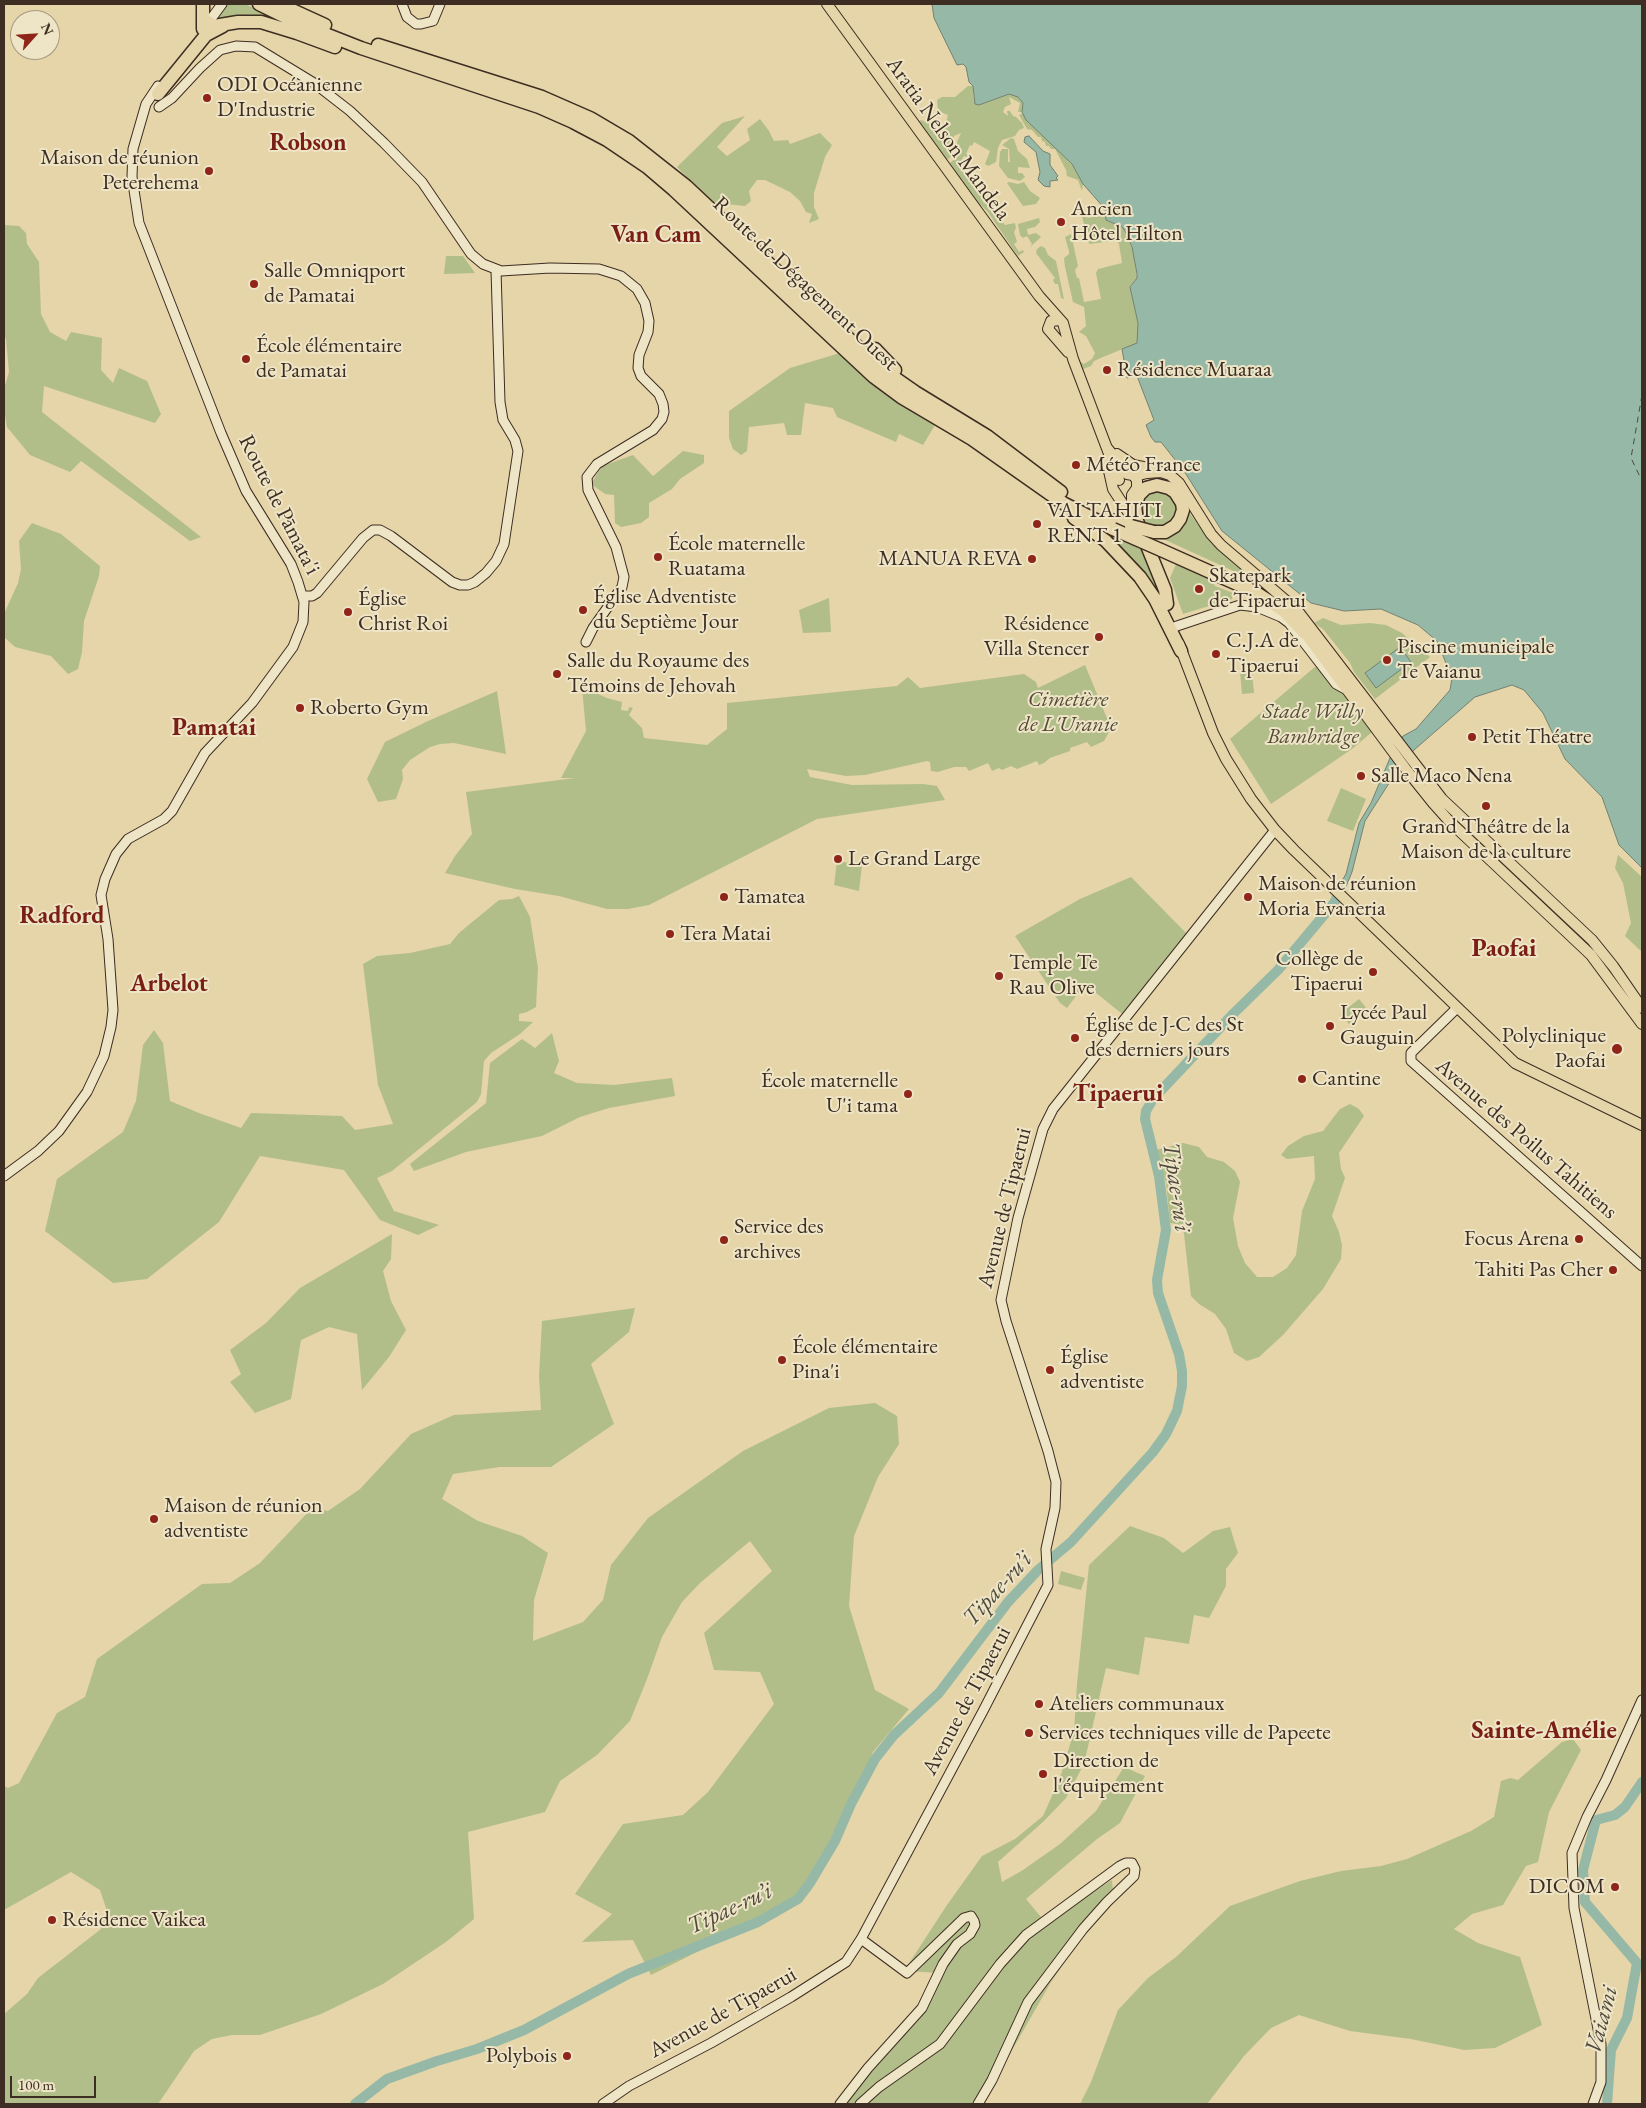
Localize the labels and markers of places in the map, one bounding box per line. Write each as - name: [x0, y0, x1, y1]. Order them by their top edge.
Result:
- place label: ODI Océanienne D'Industrie: [217, 72, 362, 124]
- marker: ODI Océanienne D'Industrie: [201, 92, 213, 104]
- place label: Maison de réunion Peterehema: [40, 145, 199, 196]
- marker: Maison de réunion Peterehema: [203, 165, 215, 177]
- place label: Ancien Hôtel Hilton: [1071, 196, 1183, 248]
- marker: Ancien Hôtel Hilton: [1055, 216, 1067, 228]
- place label: Salle Omniqport de Pamatai: [264, 258, 406, 310]
- marker: Salle Omniqport de Pamatai: [248, 278, 260, 290]
- place label: École élémentaire de Pamatai: [256, 333, 402, 384]
- marker: École élémentaire de Pamatai: [240, 353, 252, 365]
- place label: Résidence Muaraa: [1117, 357, 1272, 383]
- marker: Résidence Muaraa: [1101, 364, 1113, 376]
- place label: Météo France: [1086, 452, 1201, 478]
- marker: Météo France: [1070, 459, 1082, 471]
- place label: VAI TAHITI RENT 1: [1047, 498, 1162, 550]
- marker: VAI TAHITI RENT 1: [1031, 518, 1043, 530]
- place label: École maternelle Ruatama: [668, 531, 805, 582]
- place label: MANUA REVA: [878, 546, 1022, 572]
- marker: École maternelle Ruatama: [652, 551, 664, 563]
- marker: MANUA REVA: [1026, 553, 1038, 565]
- place label: Skatepark de Tipaerui: [1209, 563, 1306, 614]
- marker: Skatepark de Tipaerui: [1193, 583, 1205, 595]
- place label: Église Adventiste du Septième Jour: [593, 584, 739, 636]
- place label: Église Christ Roi: [358, 586, 448, 638]
- marker: Église Adventiste du Septième Jour: [577, 604, 589, 616]
- marker: Église Christ Roi: [342, 606, 354, 618]
- place label: Résidence Villa Stencer: [984, 611, 1089, 662]
- place label: C.J.A de Tipaerui: [1226, 628, 1299, 679]
- marker: Résidence Villa Stencer: [1093, 631, 1105, 643]
- place label: Piscine municipale Te Vaianu: [1397, 634, 1554, 686]
- place label: Salle du Royaume des Témoins de Jehovah: [567, 648, 749, 699]
- marker: C.J.A de Tipaerui: [1210, 648, 1222, 660]
- marker: Piscine municipale Te Vaianu: [1381, 654, 1393, 666]
- marker: Salle du Royaume des Témoins de Jehovah: [551, 668, 563, 680]
- place label: Roberto Gym: [310, 695, 429, 721]
- marker: Roberto Gym: [294, 702, 306, 714]
- place label: Petit Théatre: [1482, 724, 1591, 750]
- marker: Petit Théatre: [1466, 731, 1478, 743]
- place label: Salle Maco Nena: [1371, 763, 1512, 789]
- marker: Salle Maco Nena: [1355, 770, 1367, 782]
- marker: Grand Théâtre de la Maison de la culture: [1480, 800, 1492, 812]
- place label: Grand Théâtre de la Maison de la culture: [1401, 814, 1571, 866]
- place label: Le Grand Large: [848, 846, 980, 872]
- marker: Le Grand Large: [832, 853, 844, 865]
- place label: Maison de réunion Moria Evaneria: [1258, 871, 1417, 922]
- place label: Tamatea: [734, 884, 805, 910]
- marker: Tamatea: [718, 891, 730, 903]
- marker: Maison de réunion Moria Evaneria: [1242, 891, 1254, 903]
- place label: Tera Matai: [680, 921, 771, 947]
- marker: Tera Matai: [664, 928, 676, 940]
- place label: Collège de Tipaerui: [1275, 946, 1363, 998]
- place label: Temple Te Rau Olive: [1009, 950, 1097, 1001]
- marker: Collège de Tipaerui: [1367, 966, 1379, 978]
- marker: Temple Te Rau Olive: [993, 970, 1005, 982]
- place label: Lycée Paul Gauguin: [1340, 1000, 1427, 1052]
- place label: Église de J-C des St des derniers jours: [1085, 1012, 1244, 1064]
- marker: Lycée Paul Gauguin: [1324, 1020, 1336, 1032]
- place label: Polyclinique Paofai: [1502, 1023, 1606, 1074]
- marker: Église de J-C des St des derniers jours: [1069, 1032, 1081, 1044]
- marker: Polyclinique Paofai: [1610, 1042, 1624, 1056]
- place label: Cantine: [1312, 1066, 1381, 1092]
- place label: École maternelle U'i tama: [761, 1068, 898, 1120]
- marker: Cantine: [1296, 1073, 1308, 1085]
- marker: École maternelle U'i tama: [902, 1088, 914, 1100]
- place label: Service des archives: [734, 1214, 823, 1266]
- place label: Focus Arena: [1464, 1226, 1569, 1252]
- marker: Focus Arena: [1573, 1233, 1585, 1245]
- marker: Service des archives: [718, 1234, 730, 1246]
- place label: Tahiti Pas Cher: [1474, 1257, 1603, 1283]
- marker: Tahiti Pas Cher: [1607, 1264, 1619, 1276]
- place label: École élémentaire Pina'i: [792, 1334, 938, 1385]
- place label: Église adventiste: [1060, 1344, 1144, 1395]
- marker: École élémentaire Pina'i: [776, 1354, 788, 1366]
- marker: Église adventiste: [1044, 1364, 1056, 1376]
- place label: Maison de réunion adventiste: [164, 1493, 323, 1544]
- marker: Maison de réunion adventiste: [148, 1513, 160, 1525]
- place label: Ateliers communaux: [1049, 1691, 1224, 1717]
- marker: Ateliers communaux: [1033, 1698, 1045, 1710]
- place label: Services techniques ville de Papeete: [1039, 1720, 1331, 1746]
- marker: Services techniques ville de Papeete: [1023, 1727, 1035, 1739]
- place label: Direction de l'équipement: [1053, 1748, 1164, 1800]
- marker: Direction de l'équipement: [1037, 1768, 1049, 1780]
- place label: DICOM: [1529, 1874, 1605, 1900]
- marker: DICOM: [1609, 1881, 1621, 1893]
- place label: Résidence Vaikea: [62, 1907, 206, 1933]
- marker: Résidence Vaikea: [46, 1914, 58, 1926]
- place label: Polybois: [486, 2043, 557, 2069]
- marker: Polybois: [561, 2050, 573, 2062]

